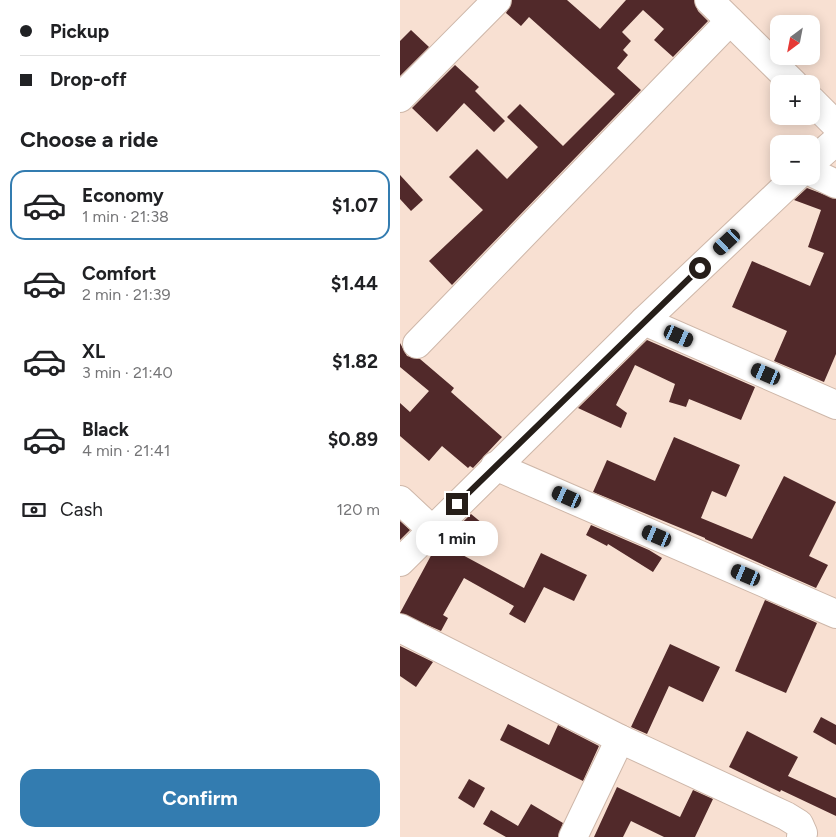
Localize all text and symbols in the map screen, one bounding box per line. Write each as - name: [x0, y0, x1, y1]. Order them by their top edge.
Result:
- north arrow: [770, 15, 820, 65]
- map controls: [770, 15, 820, 185]
- text: Pickup: [50, 20, 109, 43]
- text: Drop-off: [50, 68, 127, 91]
- button: +: [770, 75, 820, 125]
- text: Choose a ride: [20, 126, 158, 153]
- button: −: [770, 135, 820, 185]
- icon: car: [22, 183, 67, 228]
- text: Economy: [82, 184, 164, 207]
- text: $1.07: [332, 194, 378, 217]
- text: 1 min · 21:38: [82, 207, 169, 226]
- car: [710, 226, 743, 258]
- route start: [689, 257, 711, 279]
- icon: car: [22, 261, 67, 306]
- text: Comfort: [82, 262, 157, 285]
- text: $1.44: [331, 272, 378, 295]
- text: 2 min · 21:39: [82, 285, 170, 304]
- car: [662, 323, 695, 349]
- icon: car: [22, 339, 67, 384]
- text: XL: [82, 340, 105, 363]
- text: $1.82: [332, 350, 378, 373]
- car: [749, 361, 782, 387]
- text: 3 min · 21:40: [82, 363, 173, 382]
- icon: car: [22, 417, 67, 462]
- text: Black: [82, 418, 129, 441]
- text: $0.89: [328, 428, 378, 451]
- text: 4 min · 21:41: [82, 441, 170, 460]
- car: [550, 484, 583, 510]
- route end: [446, 493, 468, 515]
- icon: cash: [20, 496, 48, 524]
- text: Cash: [60, 498, 103, 521]
- text: 120 m: [337, 500, 380, 519]
- callout: 1 min: [416, 522, 498, 556]
- car: [640, 523, 673, 549]
- text: 1 min: [438, 529, 476, 548]
- car: [729, 562, 762, 588]
- button: Confirm: [20, 769, 380, 827]

